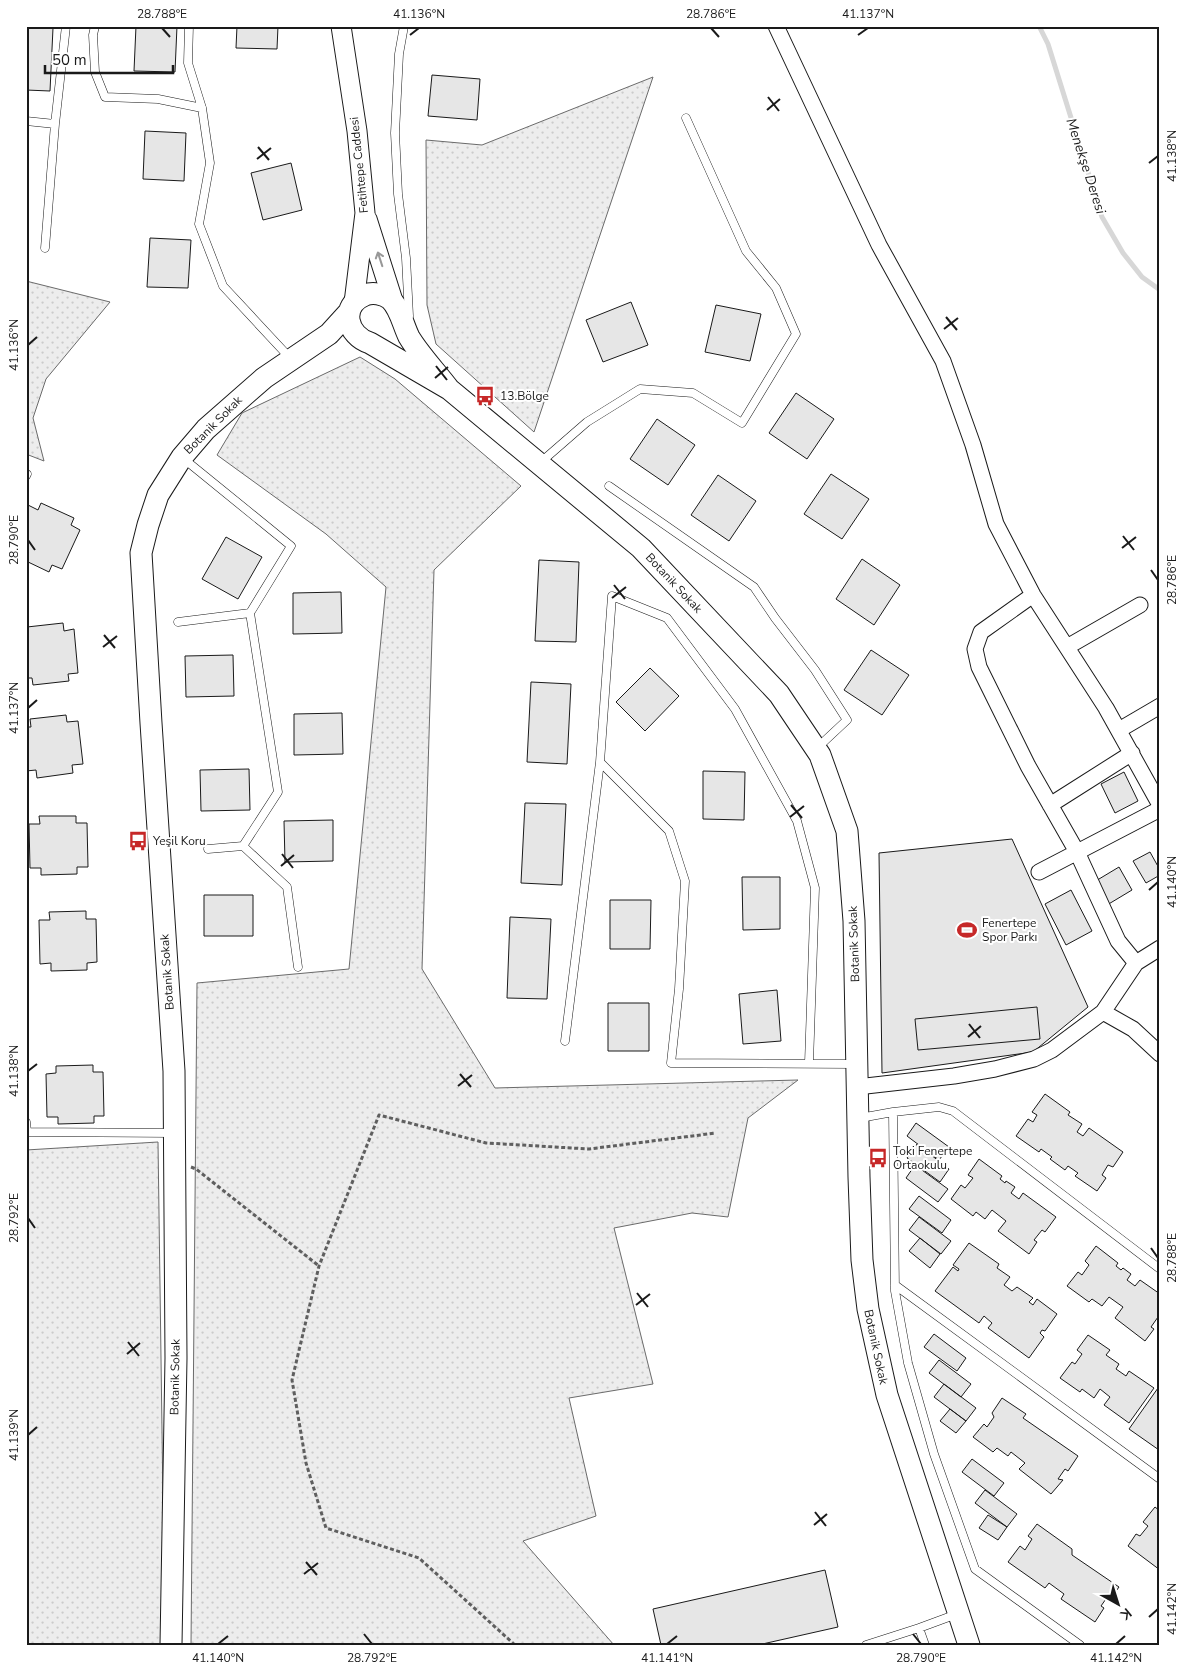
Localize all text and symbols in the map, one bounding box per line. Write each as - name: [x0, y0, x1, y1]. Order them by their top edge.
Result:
- text: 28.788°E: [137, 6, 187, 22]
- text: 41.136°N: [393, 6, 445, 22]
- text: 28.786°E: [686, 6, 736, 22]
- text: 41.137°N: [842, 6, 894, 22]
- scale bar: [45, 42, 172, 74]
- text: 50 m: [52, 50, 87, 70]
- street label: Fetihtepe Caddesi: [346, 116, 372, 214]
- water label: Menekşe Deresi: [1062, 116, 1111, 217]
- text: 41.138°N: [1164, 130, 1180, 182]
- one-way arrow: [374, 251, 384, 267]
- text: 41.136°N: [6, 319, 22, 371]
- bus stop icon: 13.Bölge: [474, 385, 496, 407]
- place label: 13.Bölge: [500, 388, 549, 404]
- street label: Botanik Sokak: [180, 392, 246, 458]
- text: 28.790°E: [6, 515, 22, 565]
- street label: Botanik Sokak: [642, 550, 707, 617]
- text: 28.786°E: [1164, 555, 1180, 605]
- text: 41.137°N: [6, 682, 22, 734]
- bus stop icon: Yeşil Koru: [127, 830, 149, 852]
- place label: Yeşil Koru: [152, 833, 206, 849]
- text: 41.140°N: [1164, 856, 1180, 908]
- street label: Botanik Sokak: [845, 905, 863, 982]
- place label: Fenertepe Spor Parkı: [982, 915, 1037, 945]
- sports icon: Fenertepe Spor Parkı: [956, 919, 978, 941]
- street label: Botanik Sokak: [156, 932, 178, 1011]
- text: 41.138°N: [6, 1045, 22, 1097]
- place label: Toki Fenertepe Ortaokulu: [893, 1143, 972, 1173]
- bus stop icon: Toki Fenertepe Ortaokulu: [867, 1147, 889, 1169]
- text: 28.792°E: [6, 1193, 22, 1243]
- text: 28.788°E: [1164, 1233, 1180, 1283]
- street label: Botanik Sokak: [860, 1308, 892, 1387]
- street label: Botanik Sokak: [166, 1338, 184, 1415]
- text: 41.139°N: [6, 1409, 22, 1461]
- north arrow: [1094, 1578, 1144, 1628]
- text: 41.142°N: [1164, 1583, 1180, 1635]
- text: K: [1116, 1603, 1135, 1624]
- text: 41.140°N: [192, 1650, 244, 1666]
- text: 28.792°E: [347, 1650, 397, 1666]
- text: 41.141°N: [641, 1650, 693, 1666]
- text: 28.790°E: [896, 1650, 946, 1666]
- text: 41.142°N: [1090, 1650, 1142, 1666]

